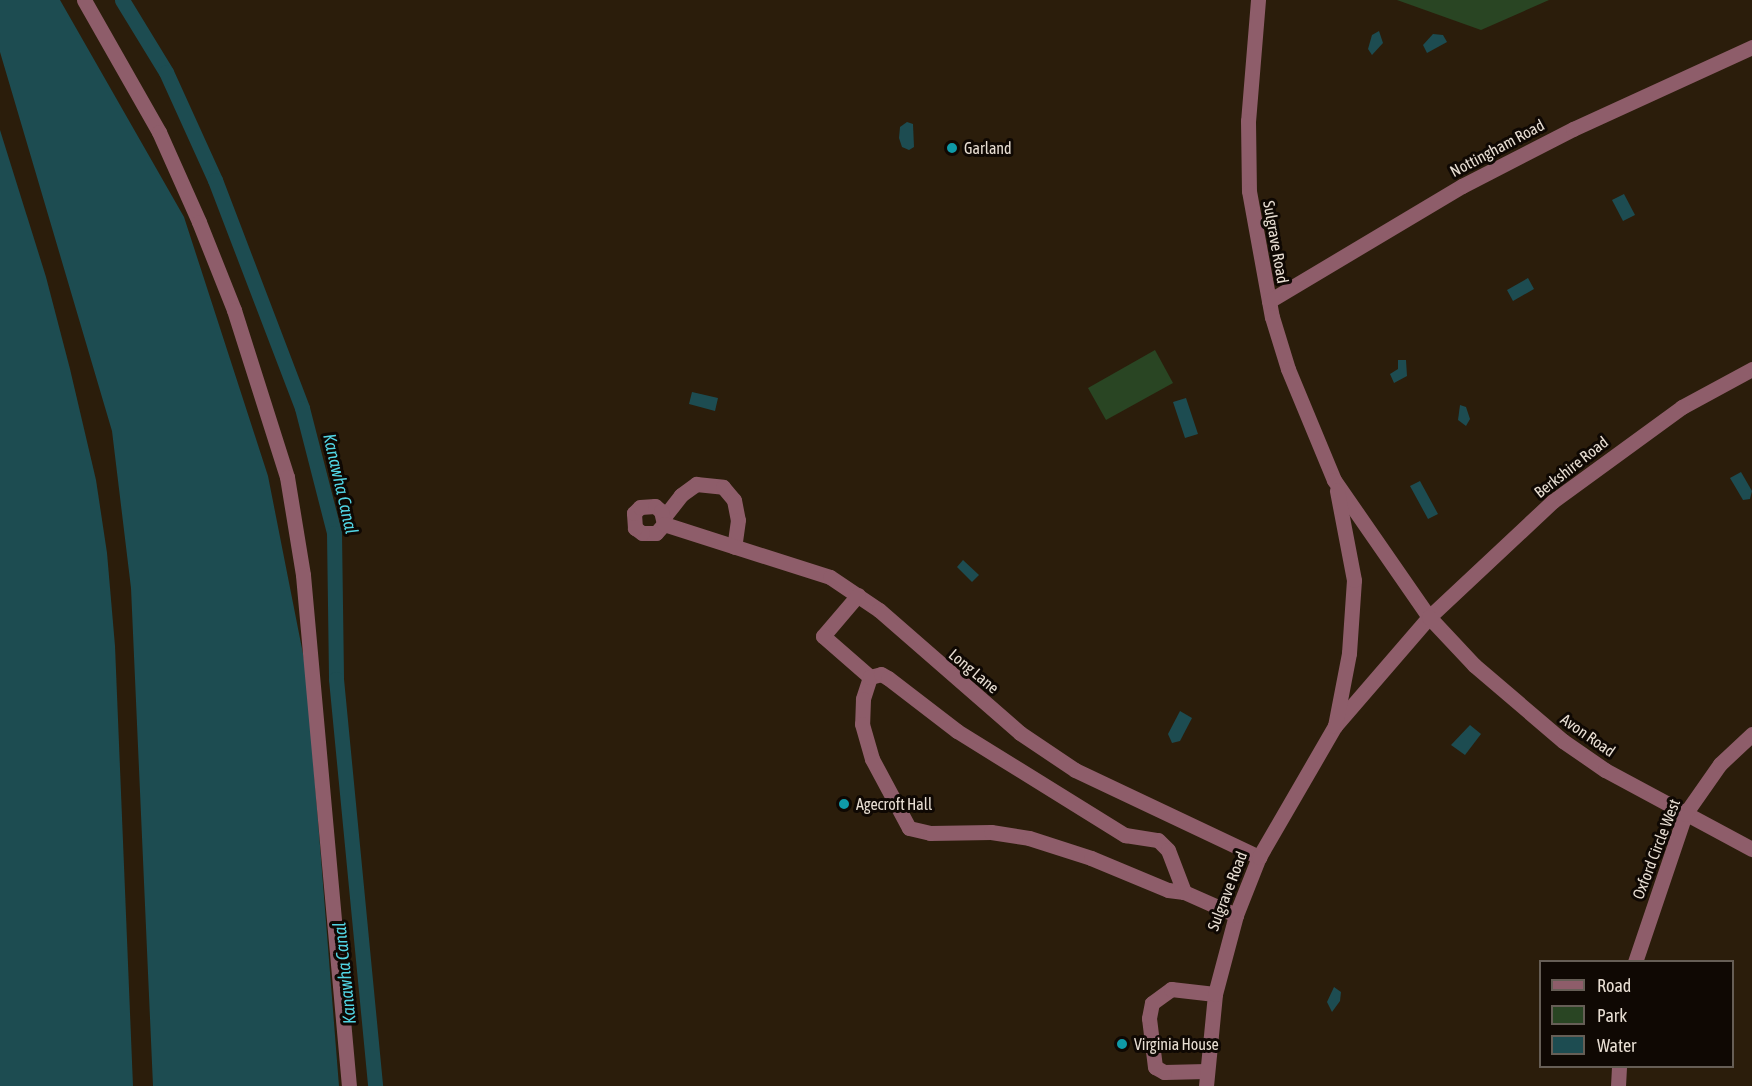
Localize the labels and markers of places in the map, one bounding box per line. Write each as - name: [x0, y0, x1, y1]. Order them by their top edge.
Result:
- place label: Garland: [964, 138, 1012, 158]
- marker: Garland: [945, 141, 959, 155]
- place label: Agecroft Hall: [856, 794, 932, 814]
- marker: Agecroft Hall: [837, 797, 851, 811]
- place label: Virginia House: [1134, 1034, 1219, 1054]
- marker: Virginia House: [1115, 1037, 1129, 1051]

